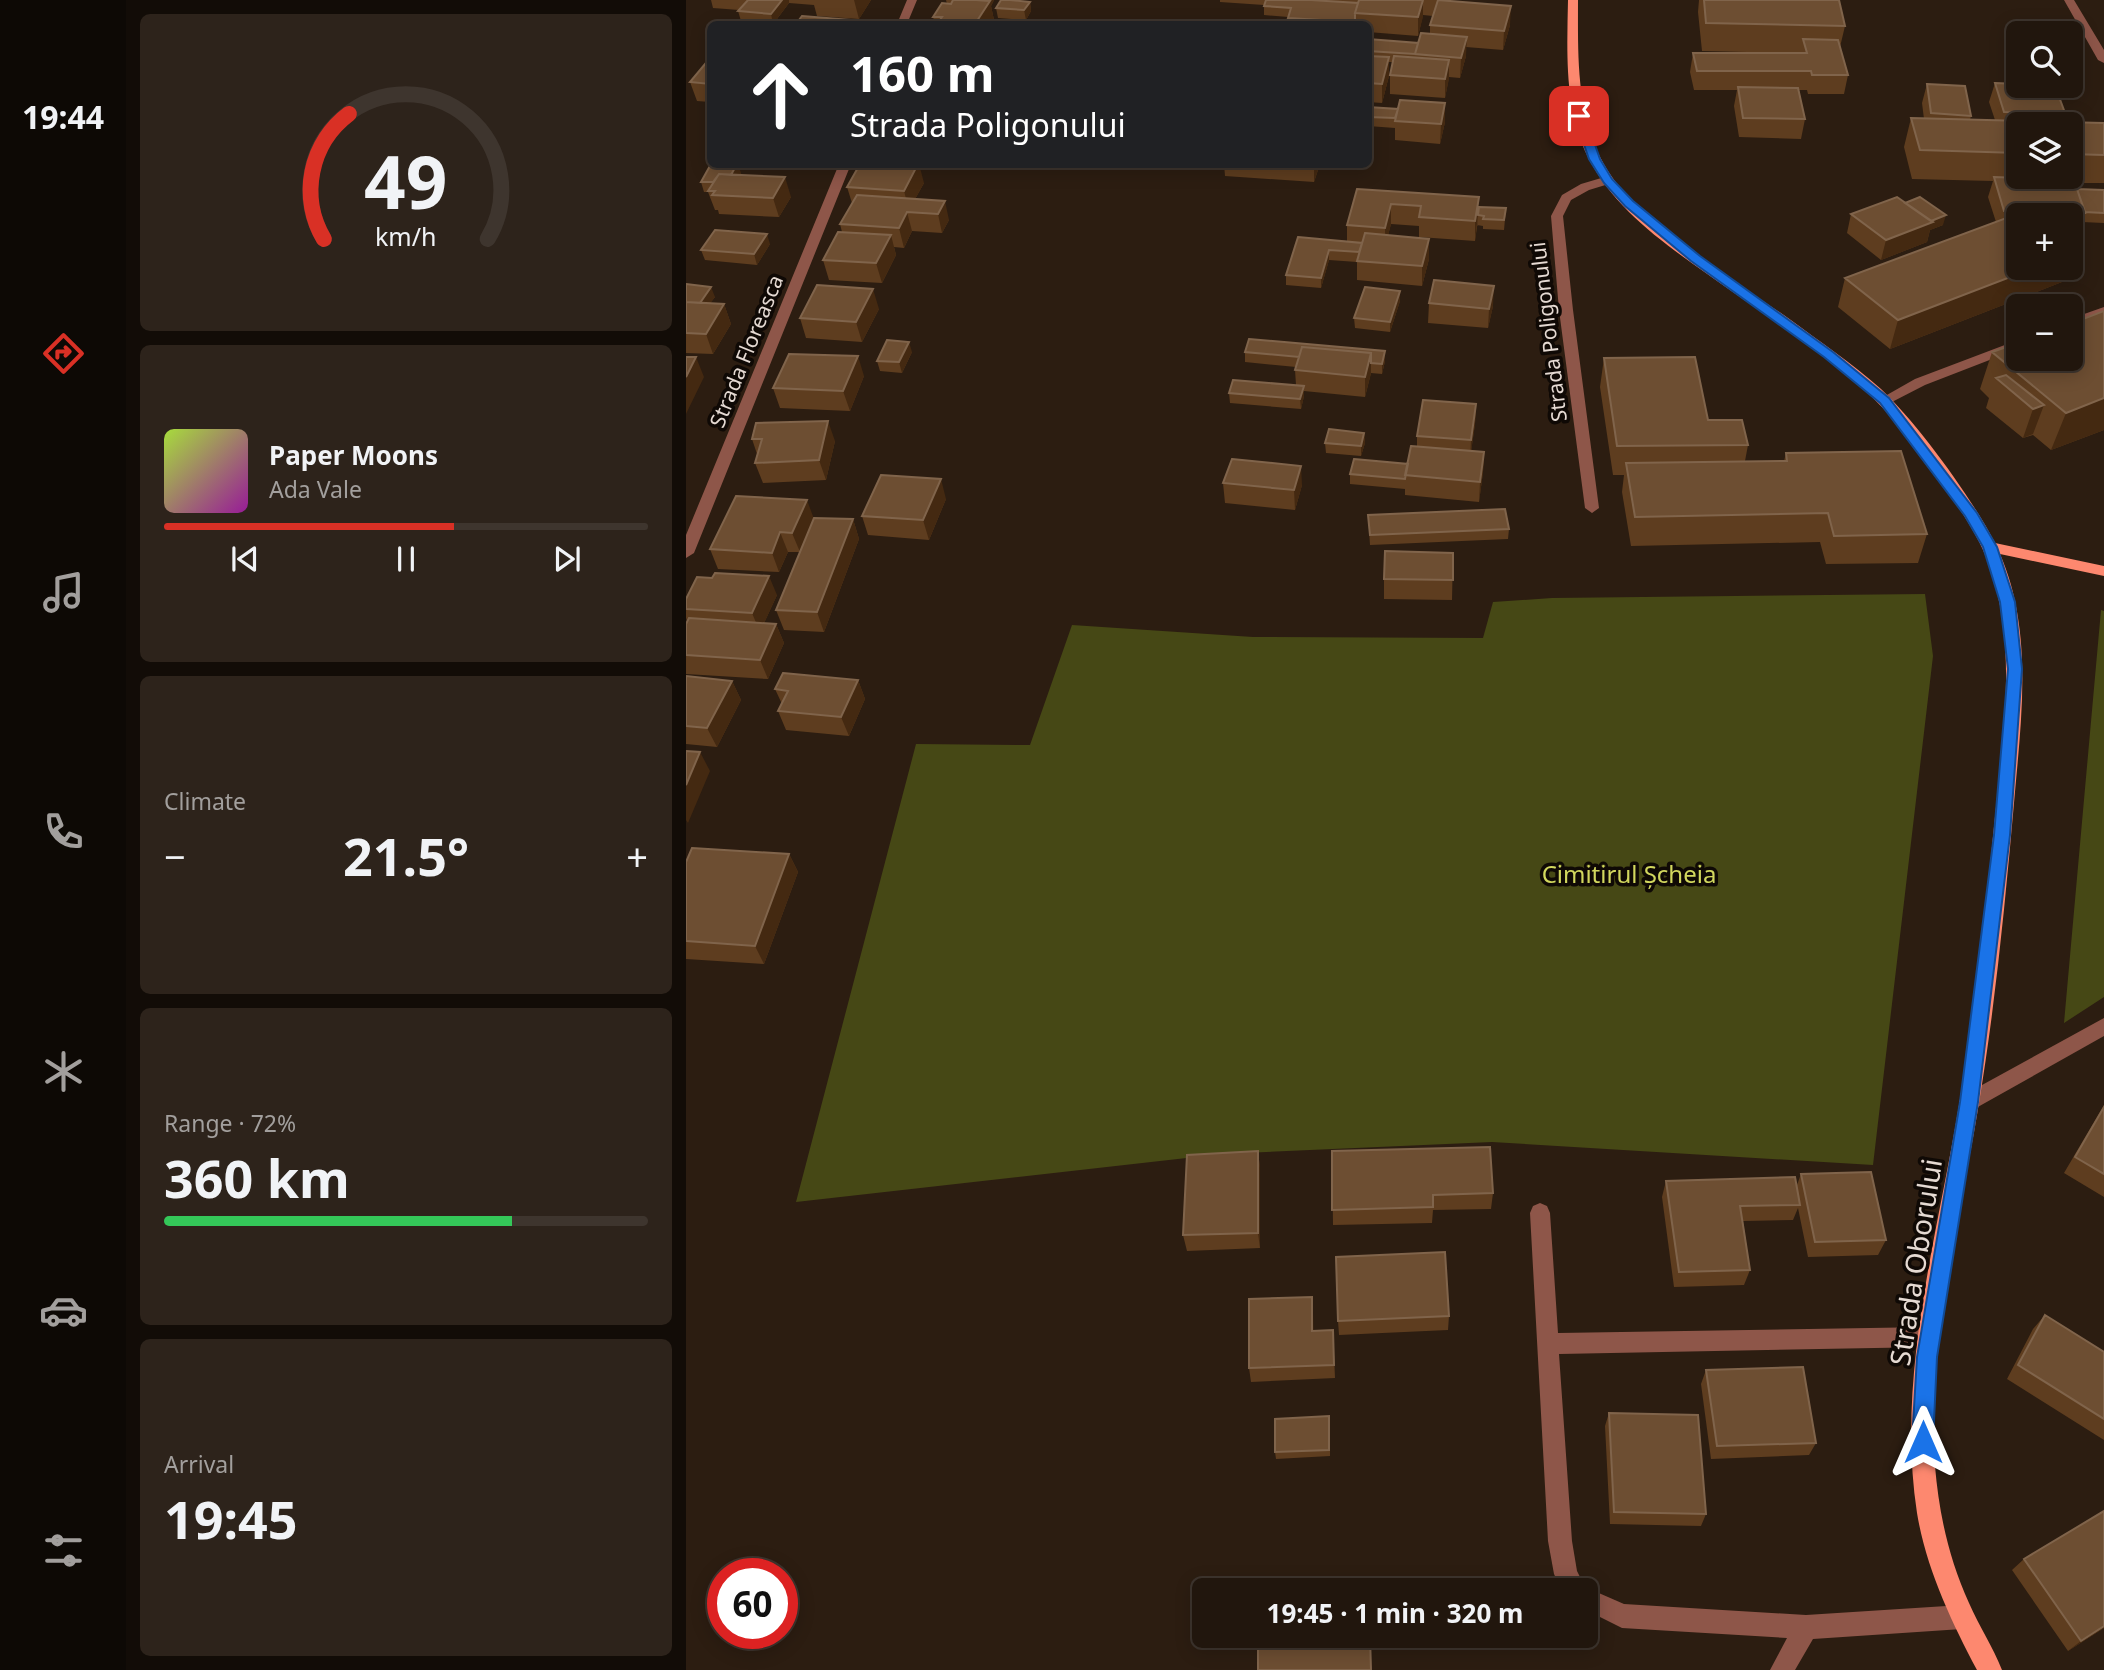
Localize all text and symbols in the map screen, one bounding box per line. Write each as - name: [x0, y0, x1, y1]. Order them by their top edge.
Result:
- map controls: [2006, 21, 2083, 371]
- button: search: [2006, 21, 2083, 98]
- text: 160 m: [850, 40, 995, 106]
- icon: ahead: [735, 49, 826, 140]
- pin: [1549, 86, 1609, 146]
- text: 19:44: [22, 95, 104, 138]
- icon: arrive: [1560, 97, 1598, 135]
- text: Strada Poligonului: [850, 103, 1126, 146]
- button: layers: [2006, 112, 2083, 189]
- text: 49: [364, 131, 448, 230]
- button: +: [2006, 203, 2083, 280]
- text: km/h: [375, 218, 437, 252]
- street label: Strada Poligonului: [1523, 240, 1573, 424]
- street label: Strada Floreasca: [703, 271, 789, 431]
- button: −: [2006, 294, 2083, 371]
- icon: directions: [39, 329, 88, 378]
- text: Paper Moons: [269, 437, 438, 473]
- text: Ada Vale: [269, 473, 362, 505]
- icon: previous: [226, 540, 264, 578]
- icon: pause: [387, 540, 425, 578]
- icon: next: [548, 540, 586, 578]
- icon: music: [39, 568, 88, 617]
- text: Climate: [164, 785, 246, 817]
- icon: phone: [39, 807, 88, 856]
- text: 21.5°: [343, 820, 469, 891]
- text: −: [164, 830, 186, 882]
- text: +: [626, 830, 648, 882]
- park label: Cimitirul Șcheia: [1542, 857, 1716, 890]
- icon: climate: [39, 1047, 88, 1096]
- text: Range · 72%: [164, 1107, 296, 1139]
- text: 360 km: [164, 1142, 350, 1213]
- street label: Strada Oborului: [1880, 1156, 1950, 1368]
- icon: car: [39, 1286, 88, 1335]
- position arrow: [1886, 1405, 1960, 1479]
- text: Arrival: [164, 1448, 234, 1480]
- text: 19:45: [164, 1483, 298, 1554]
- icon: filters: [39, 1526, 88, 1575]
- speed limit sign: 60: [707, 1558, 798, 1649]
- text: 19:45 · 1 min · 320 m: [1267, 1595, 1523, 1631]

